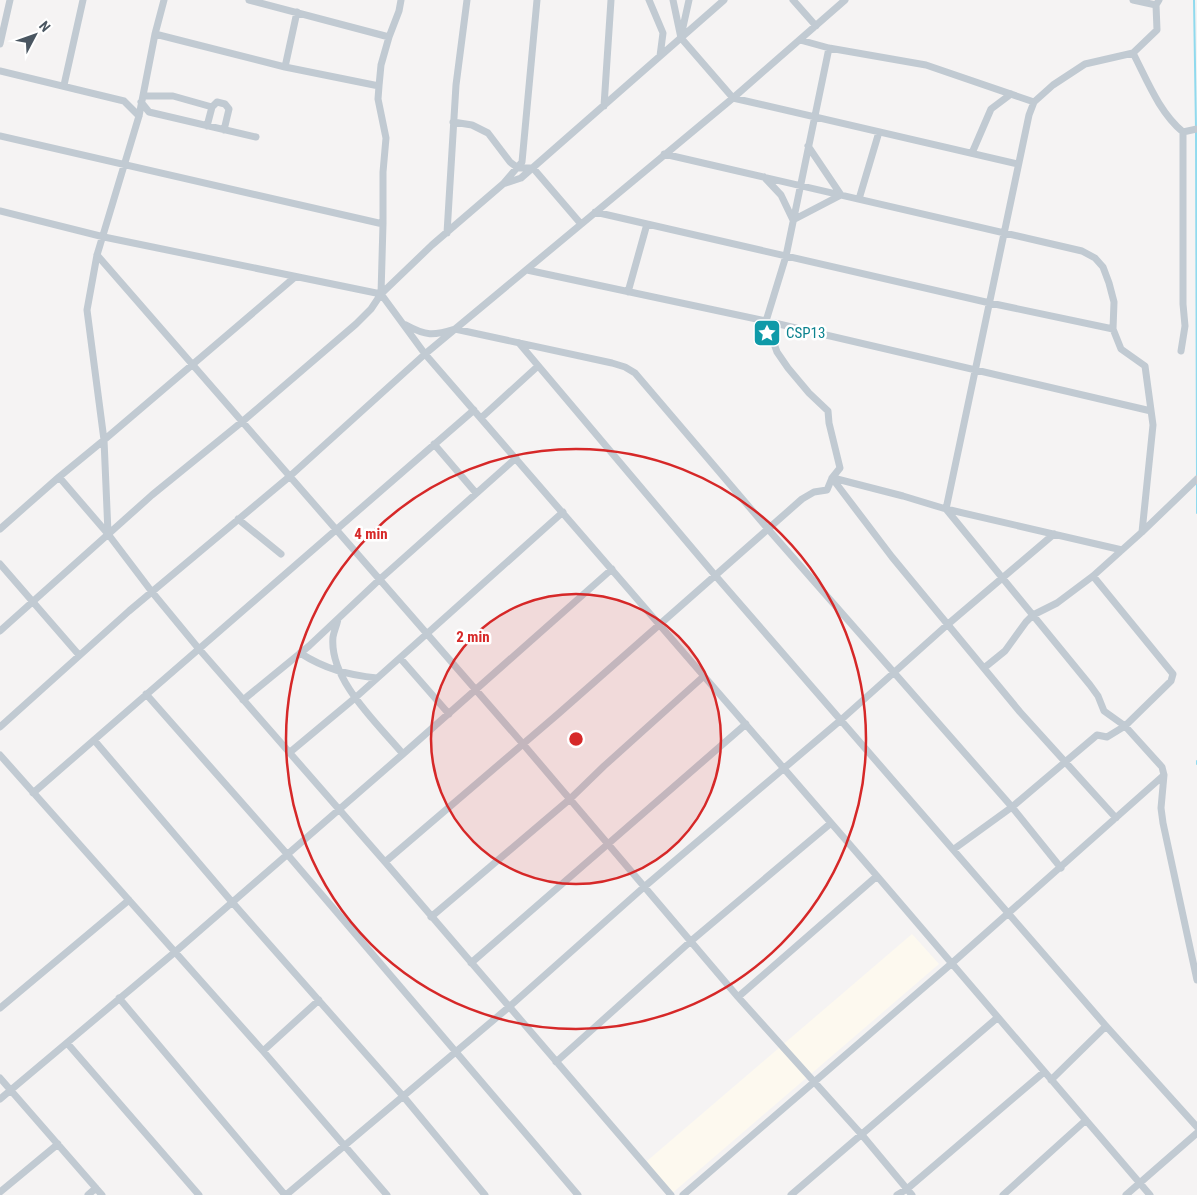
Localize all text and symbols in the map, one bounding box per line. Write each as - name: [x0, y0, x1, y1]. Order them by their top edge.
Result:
- north arrow: [10, 10, 60, 60]
- text: N: [36, 18, 54, 35]
- place icon: CSP13: [752, 318, 782, 348]
- place label: CSP13: [786, 324, 825, 342]
- text: 4 min: [354, 525, 388, 543]
- text: 2 min: [456, 628, 490, 646]
- centre of rings: [567, 730, 585, 748]

